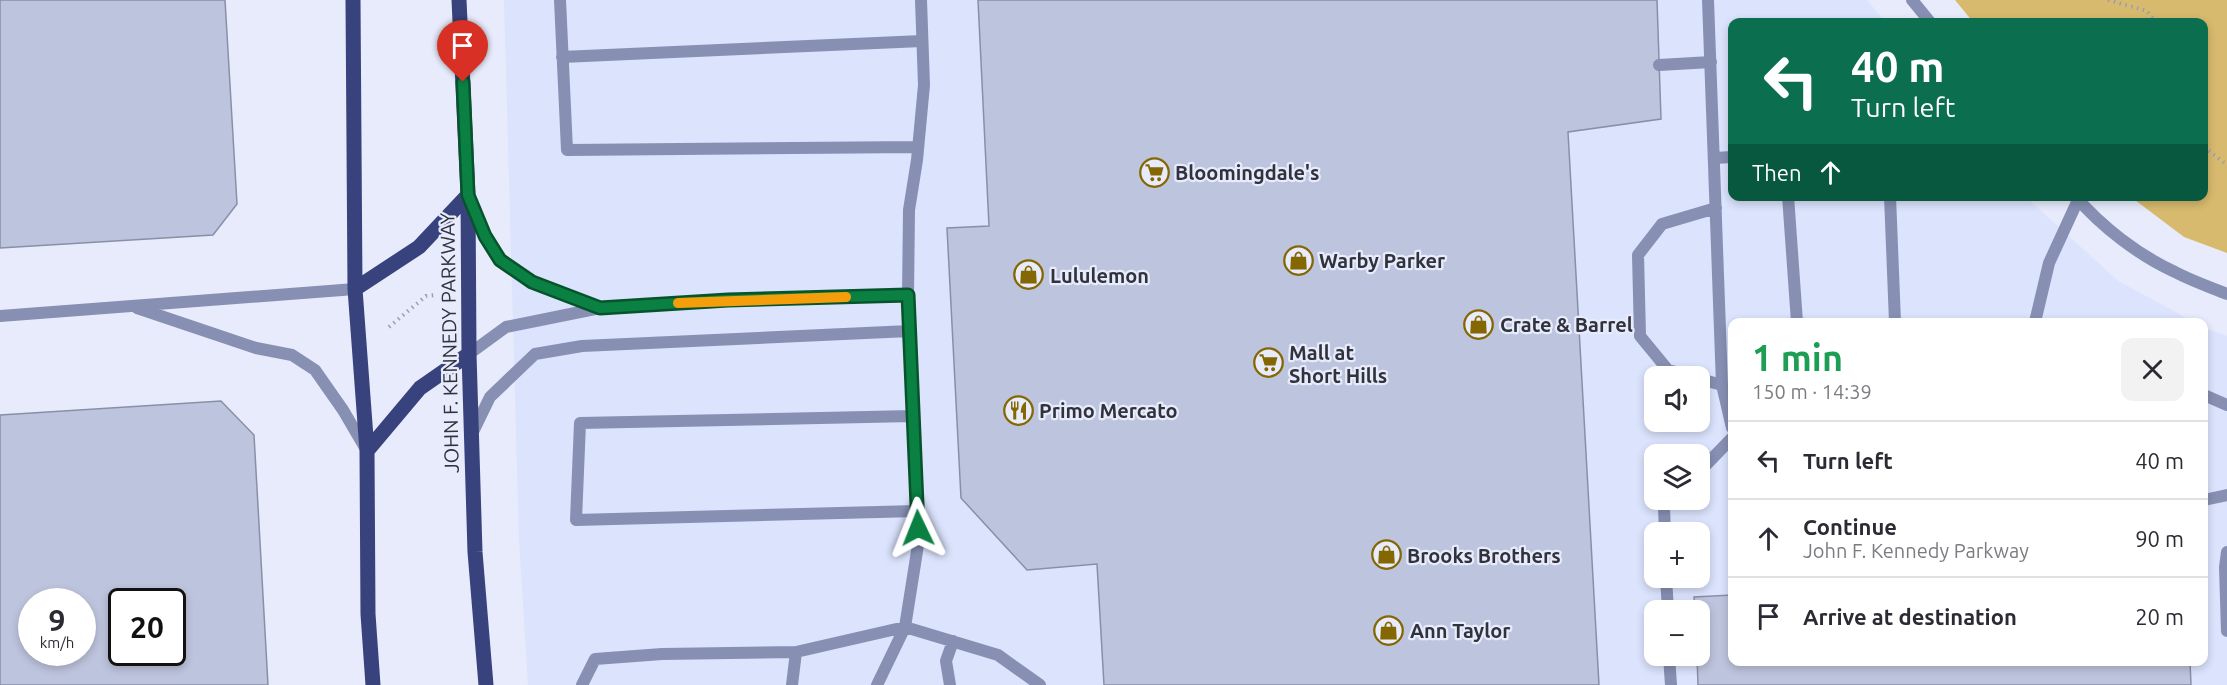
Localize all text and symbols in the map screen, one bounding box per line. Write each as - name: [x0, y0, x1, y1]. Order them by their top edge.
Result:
- pin: [437, 20, 488, 82]
- icon: arrive: [446, 29, 479, 62]
- icon: left: [1752, 42, 1830, 120]
- text: 40 m: [1851, 43, 1945, 90]
- text: Turn left: [1851, 92, 1955, 122]
- supermarket icon: Bloomingdale's: [1138, 156, 1170, 188]
- icon: ahead: [1814, 156, 1847, 189]
- text: Then: [1752, 160, 1802, 185]
- place label: Bloomingdale's: [1175, 161, 1319, 184]
- street label: JOHN F. KENNEDY PARKWAY: [435, 212, 463, 473]
- shop icon: Warby Parker: [1282, 244, 1314, 276]
- place label: Warby Parker: [1319, 249, 1446, 272]
- shop icon: Lululemon: [1013, 259, 1045, 291]
- place label: Lululemon: [1050, 264, 1149, 287]
- shop icon: Crate & Barrel: [1463, 308, 1495, 340]
- place label: Crate & Barrel: [1500, 313, 1633, 336]
- text: 1 min: [1752, 337, 1843, 378]
- button: close: [2121, 338, 2184, 401]
- place label: Mall at Short Hills: [1289, 341, 1387, 387]
- supermarket icon: Mall at Short Hills: [1252, 347, 1284, 379]
- map controls: [1644, 366, 1710, 666]
- button: sound: [1644, 366, 1710, 432]
- text: 150 m · 14:39: [1752, 380, 1872, 403]
- restaurant icon: Primo Mercato: [1002, 394, 1034, 426]
- place label: Primo Mercato: [1039, 399, 1178, 422]
- button: layers: [1644, 444, 1710, 510]
- icon: left: [1752, 444, 1785, 477]
- text: Turn left: [1803, 448, 1893, 473]
- text: 40 m: [2135, 448, 2184, 473]
- position arrow: [886, 496, 950, 560]
- text: Continue: [1803, 514, 1897, 539]
- button: +: [1644, 522, 1710, 588]
- icon: ahead: [1752, 522, 1785, 555]
- text: 90 m: [2135, 526, 2184, 551]
- shop icon: Brooks Brothers: [1370, 539, 1402, 571]
- text: John F. Kennedy Parkway: [1803, 539, 2029, 562]
- place label: Brooks Brothers: [1407, 544, 1561, 567]
- speed limit sign: 20: [108, 588, 186, 666]
- button: −: [1644, 600, 1710, 666]
- icon: arrive: [1752, 600, 1785, 633]
- text: 9: [49, 603, 65, 637]
- text: Arrive at destination: [1803, 604, 2017, 629]
- text: 20 m: [2135, 604, 2184, 629]
- shop icon: Ann Taylor: [1373, 614, 1405, 646]
- place label: Ann Taylor: [1410, 619, 1511, 642]
- text: km/h: [40, 634, 74, 651]

